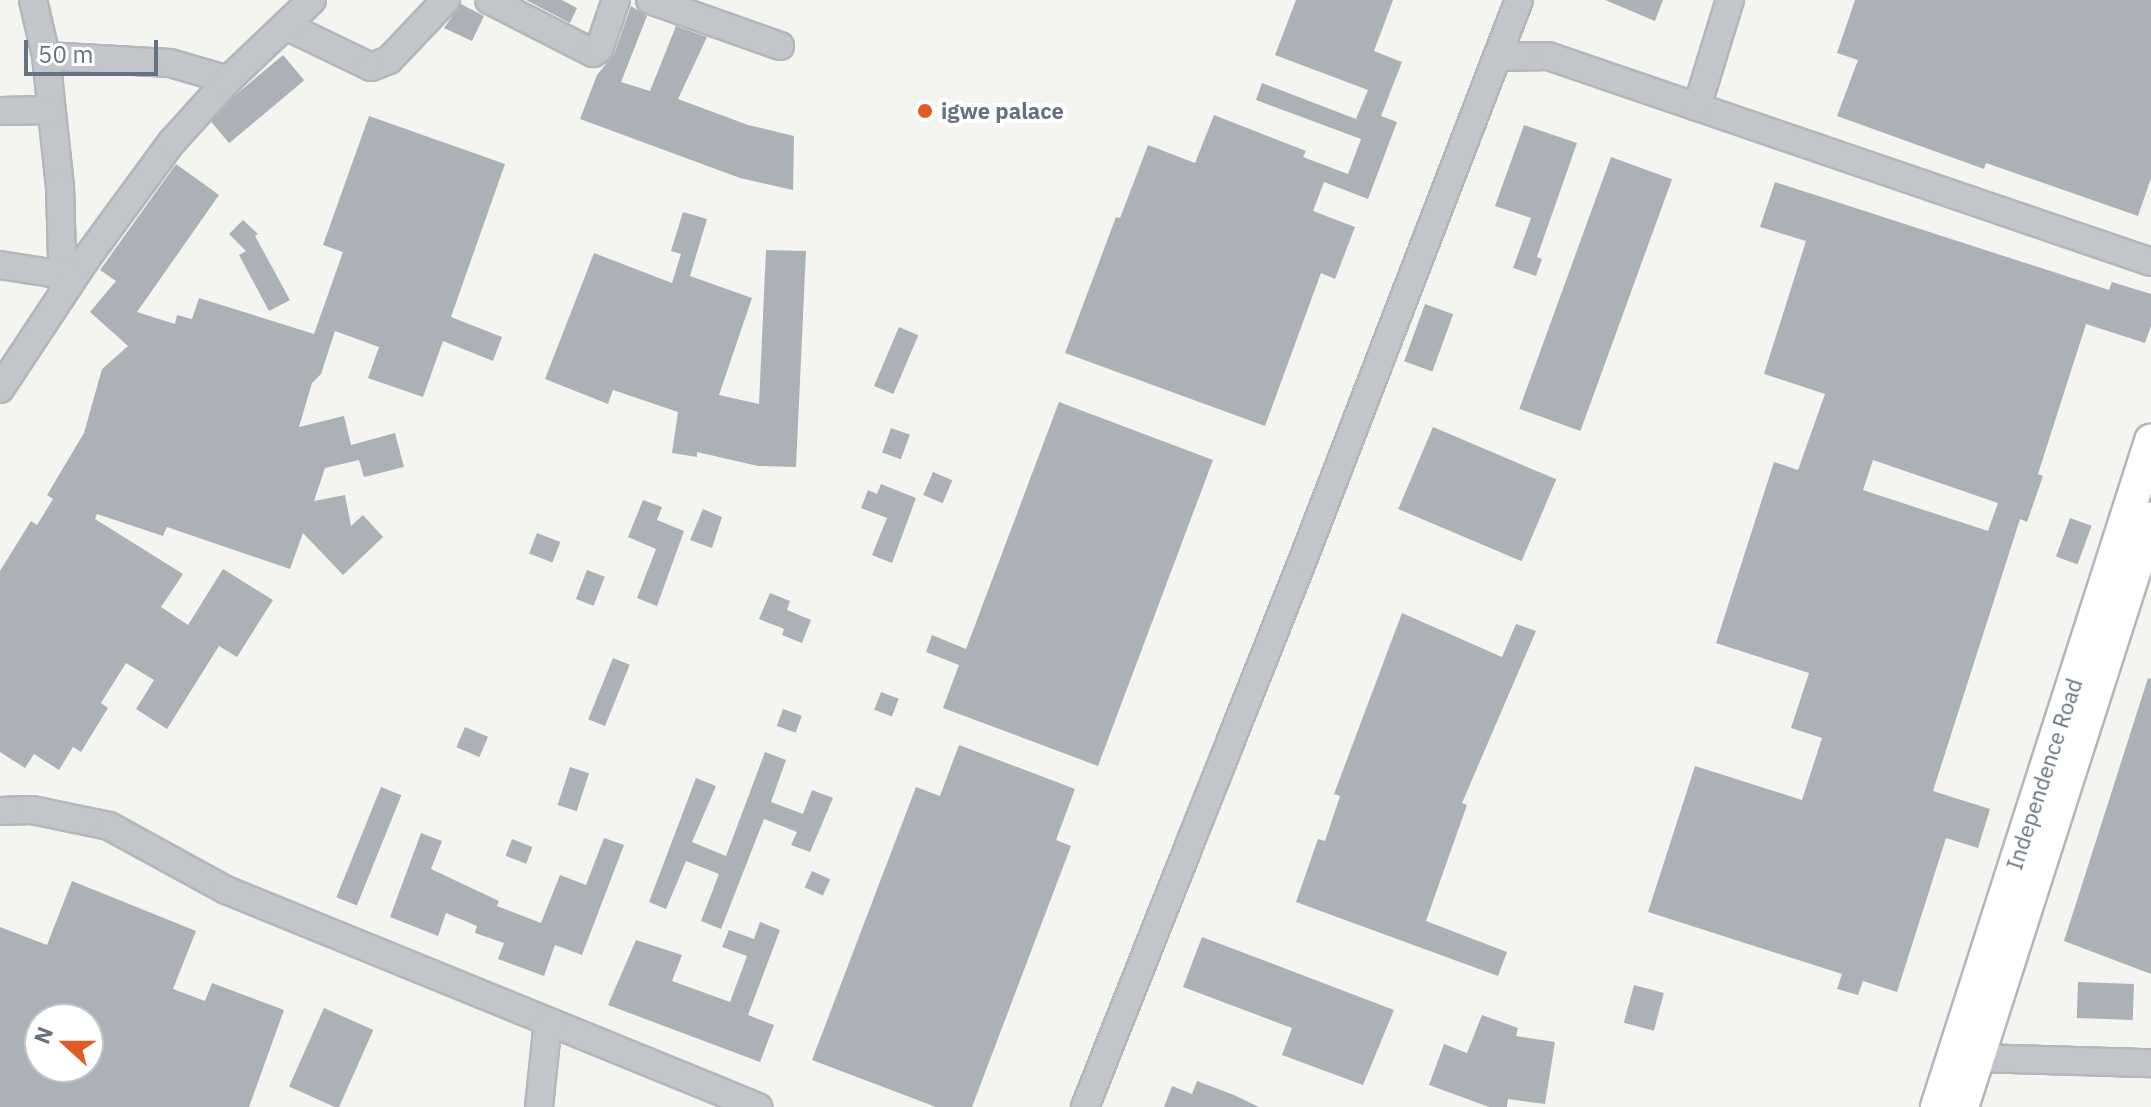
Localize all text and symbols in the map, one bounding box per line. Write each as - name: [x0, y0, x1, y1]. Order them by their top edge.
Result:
- scale bar: [28, 24, 162, 74]
- text: 50 m: [38, 38, 93, 70]
- place label: igwe palace: [941, 98, 1064, 124]
- marker: igwe palace: [916, 102, 934, 120]
- street label: Independence Road: [2001, 675, 2087, 873]
- north arrow: [24, 1003, 104, 1083]
- text: N: [27, 1022, 59, 1048]

